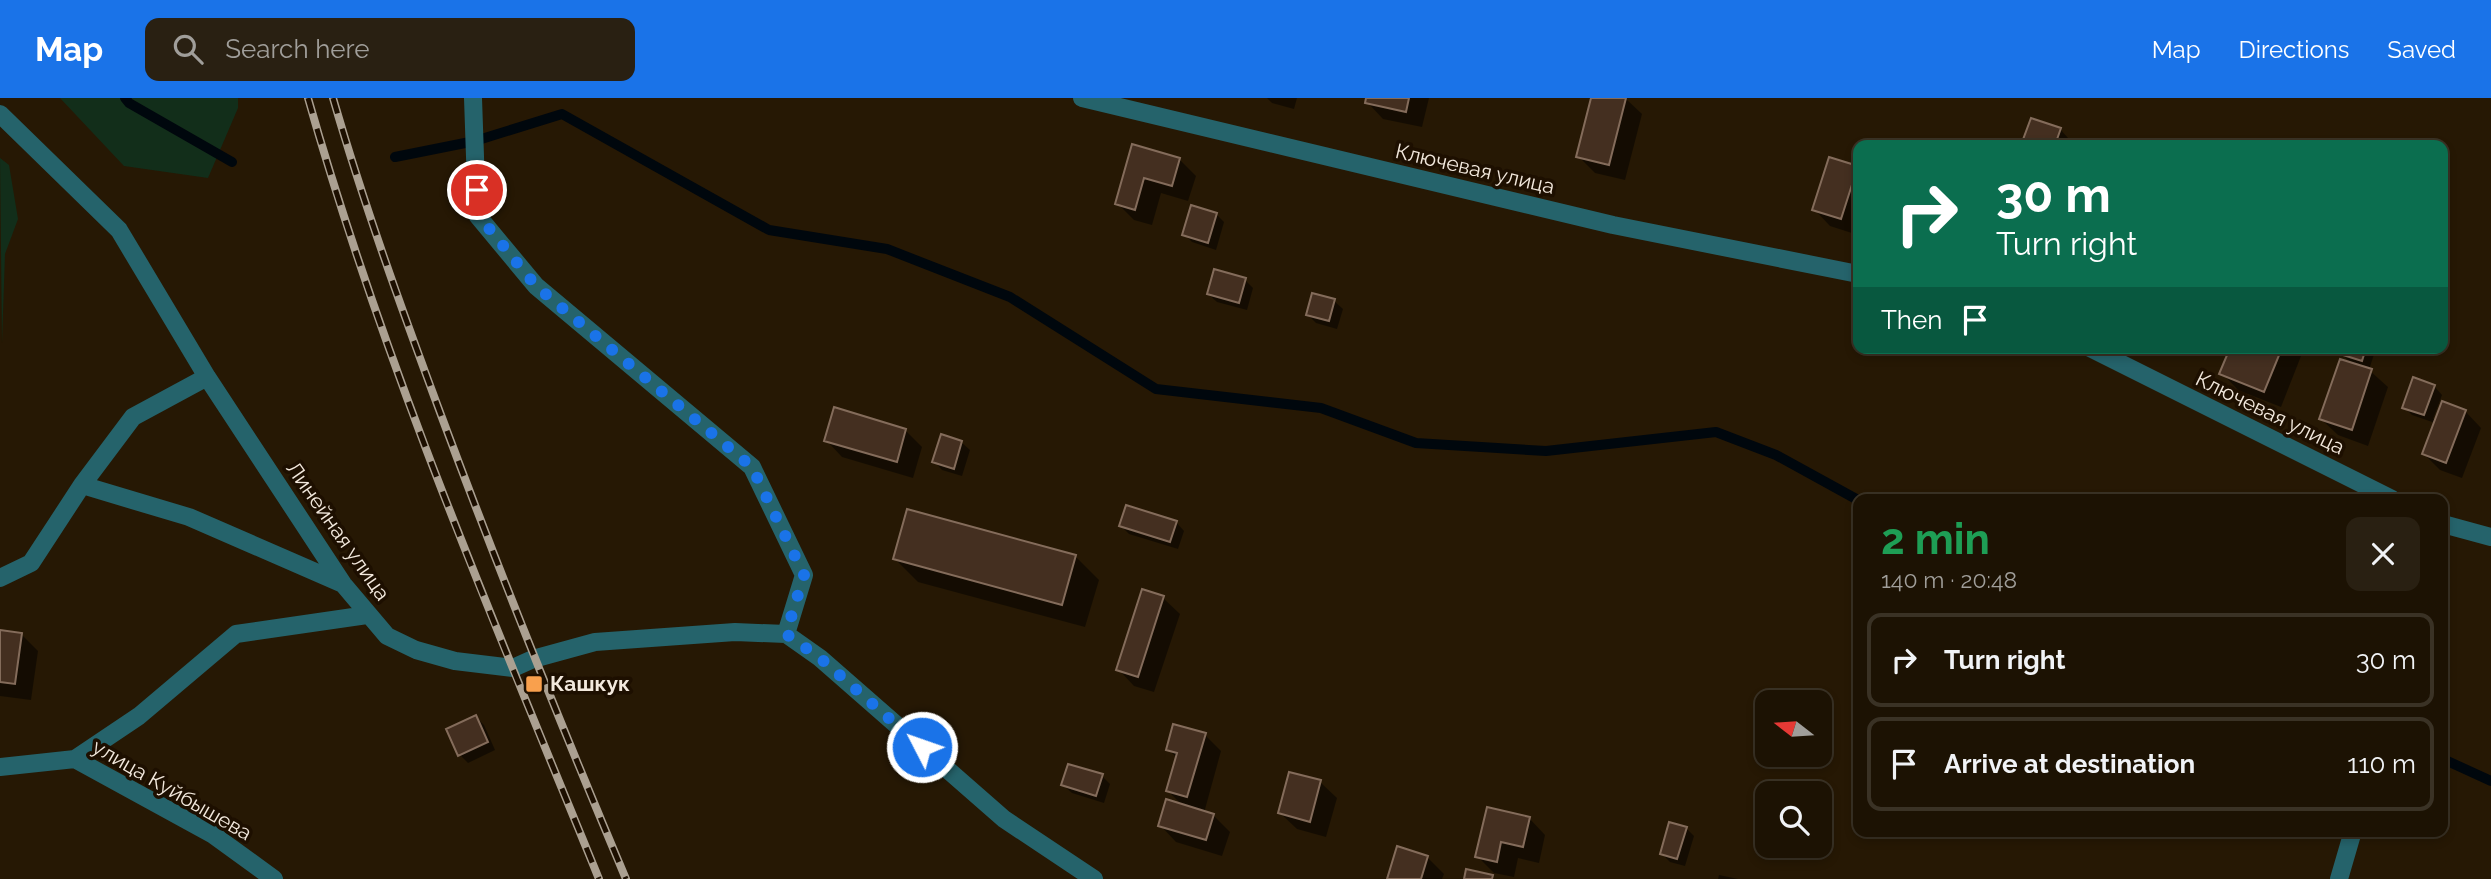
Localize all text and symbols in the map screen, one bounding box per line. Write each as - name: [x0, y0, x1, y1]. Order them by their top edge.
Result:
- search box: [145, 18, 635, 81]
- text: Map: [35, 30, 103, 69]
- icon: search: [169, 30, 207, 68]
- text: Search here: [225, 34, 370, 64]
- text: Map: [2152, 35, 2201, 64]
- text: Directions: [2239, 35, 2349, 64]
- text: Saved: [2387, 35, 2456, 64]
- street label: Ключевая улица: [1393, 138, 1557, 199]
- pin: [447, 160, 507, 220]
- text: 30 m: [1996, 166, 2111, 223]
- icon: right: [1881, 168, 1972, 259]
- icon: arrive: [458, 171, 496, 209]
- text: Turn right: [1996, 225, 2137, 262]
- icon: arrive: [1956, 301, 1994, 339]
- text: Then: [1881, 305, 1942, 335]
- street label: Ключевая улица: [2192, 366, 2349, 459]
- street label: Линейная улица: [281, 457, 396, 605]
- text: 2 min: [1881, 515, 1990, 564]
- button: close: [2346, 517, 2420, 591]
- text: 140 m · 20:48: [1881, 566, 2017, 593]
- icon: right: [1885, 641, 1923, 679]
- text: Turn right: [1944, 645, 2065, 675]
- text: 30 m: [2356, 645, 2416, 675]
- place label: Кашкук: [550, 671, 630, 696]
- marker: Кашкук: [524, 674, 544, 694]
- north arrow: [1755, 690, 1832, 766]
- map controls: [1755, 690, 1832, 858]
- position arrow: [885, 710, 959, 784]
- street label: улица Куйбышева: [88, 734, 256, 845]
- icon: arrive: [1885, 745, 1923, 783]
- text: Arrive at destination: [1944, 749, 2195, 779]
- text: 110 m: [2347, 749, 2416, 779]
- button: search: [1755, 781, 1832, 858]

